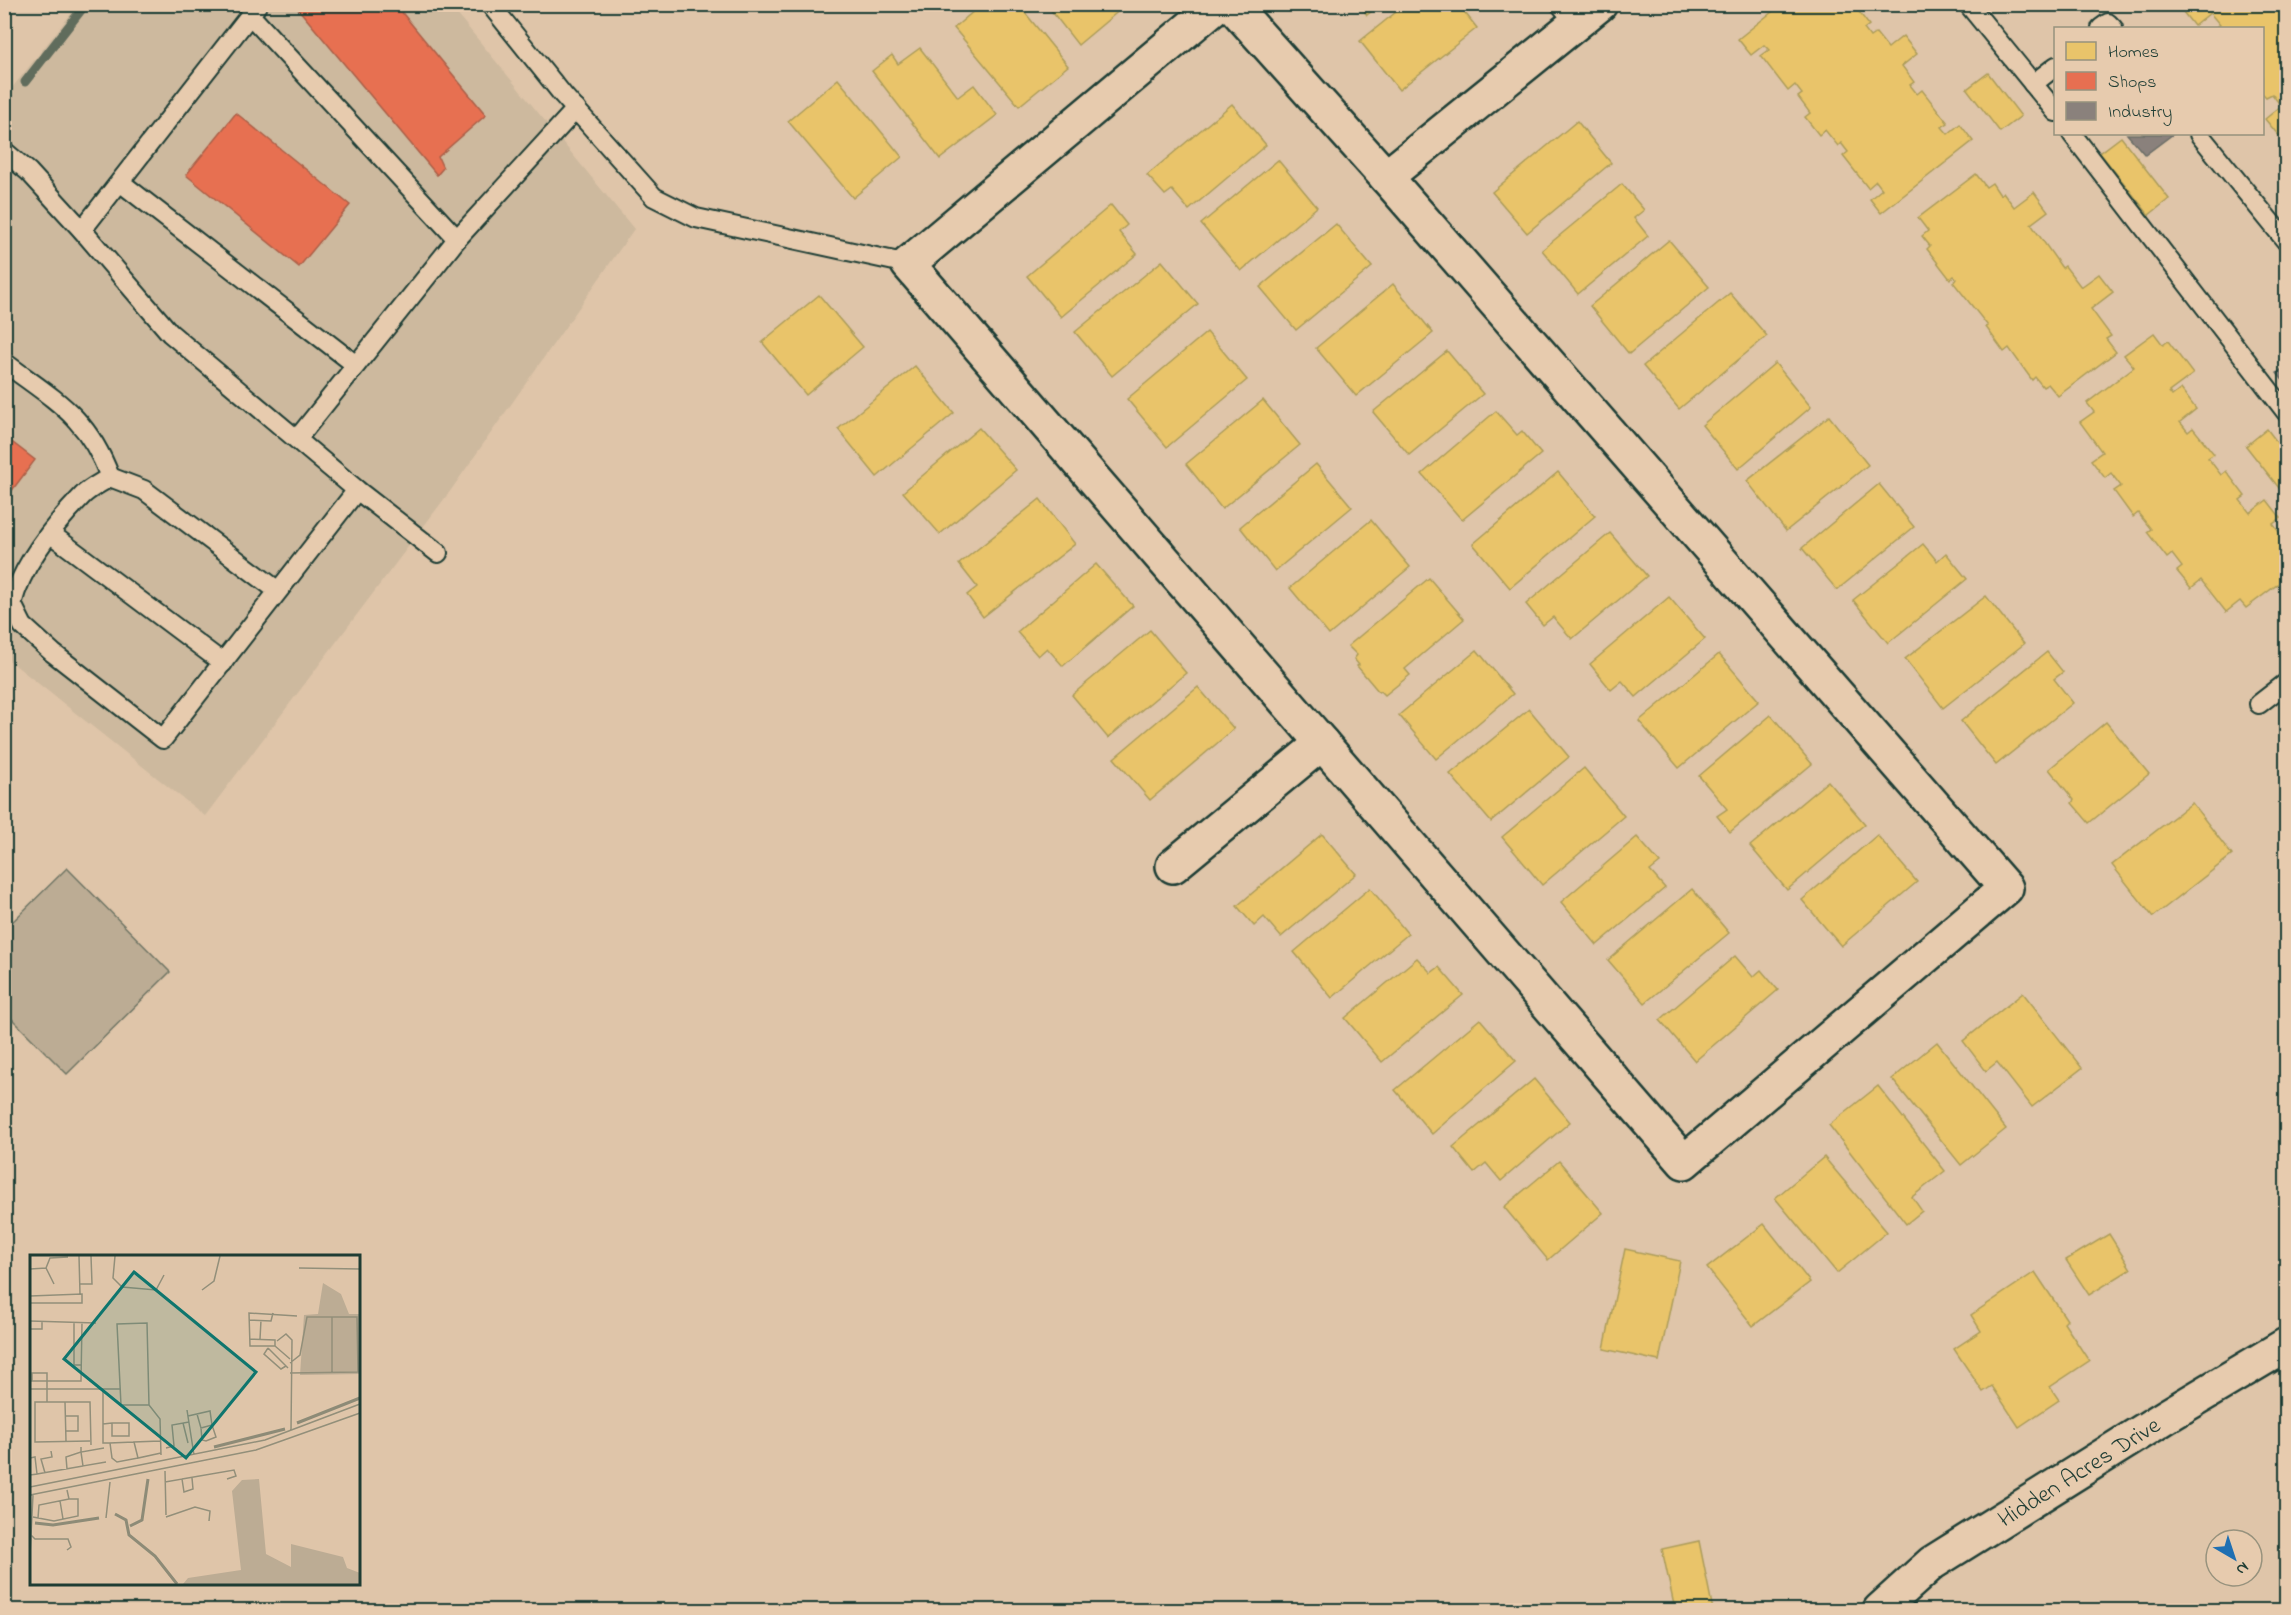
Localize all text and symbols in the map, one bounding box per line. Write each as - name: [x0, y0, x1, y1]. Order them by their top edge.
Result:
- legend: [2054, 27, 2264, 135]
- text: Homes: [2108, 40, 2159, 66]
- text: Shops: [2108, 70, 2156, 96]
- text: Industry: [2108, 100, 2172, 126]
- inset map: [30, 1255, 360, 1585]
- street label: Hidden Acres Drive: [1992, 1409, 2168, 1538]
- north arrow: [2204, 1528, 2264, 1588]
- text: N: [2230, 1555, 2254, 1581]

